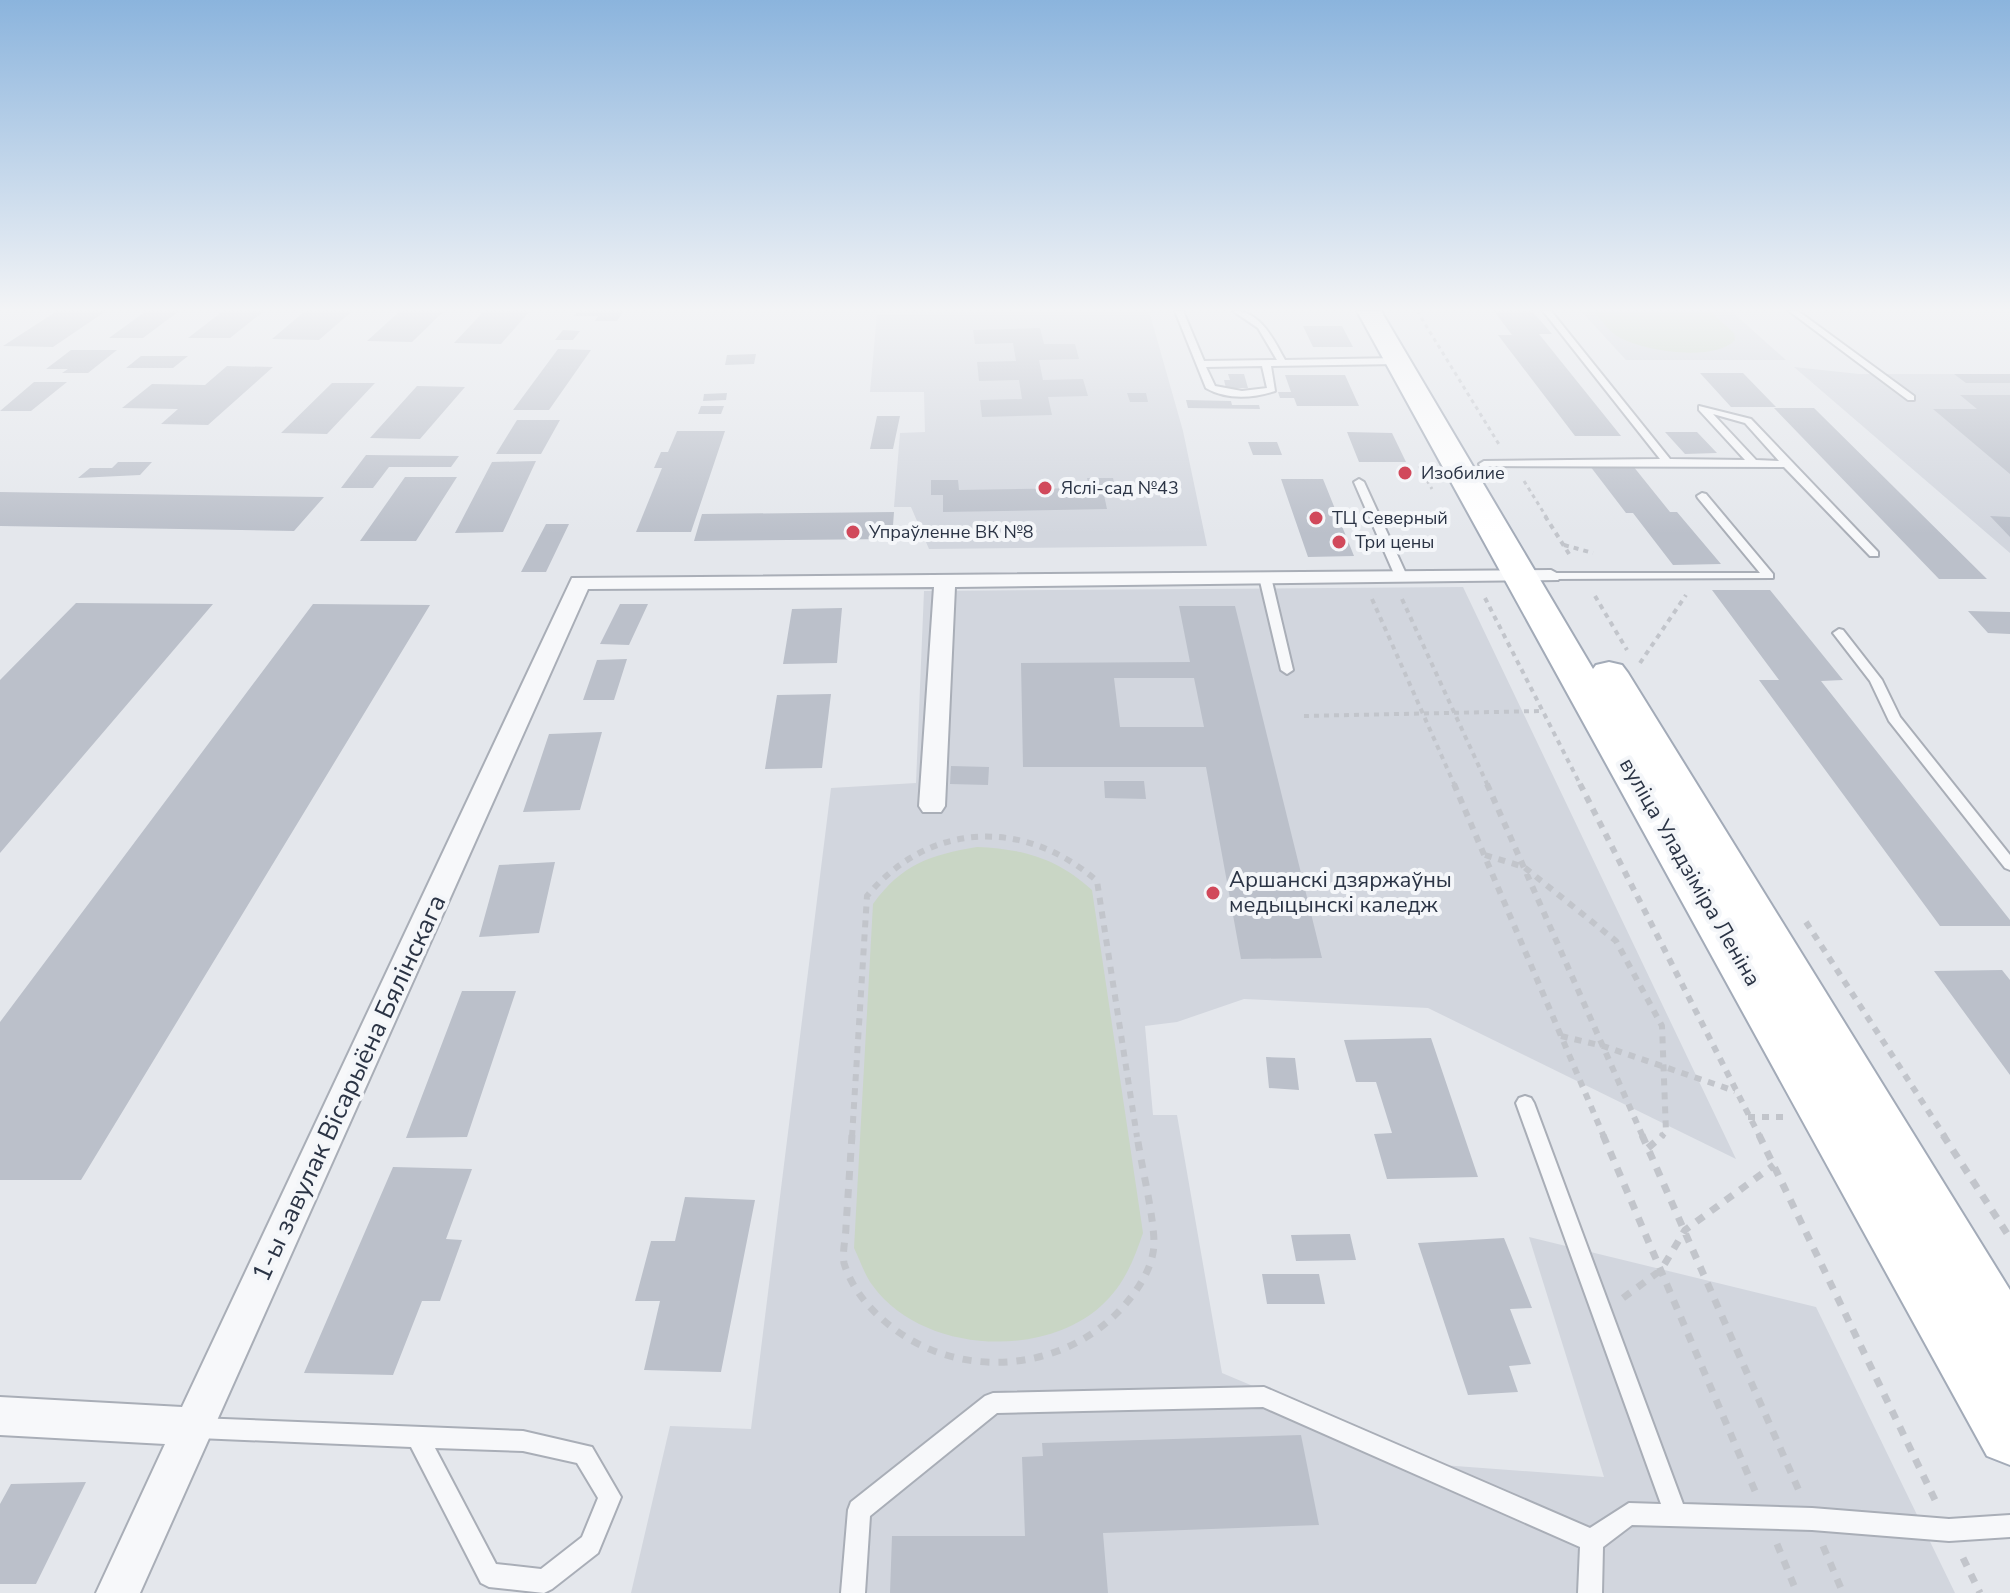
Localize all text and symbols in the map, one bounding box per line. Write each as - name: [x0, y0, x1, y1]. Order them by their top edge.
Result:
- place label: Изобилие: [1421, 461, 1505, 485]
- marker: Изобилие: [1396, 464, 1414, 482]
- place label: Яслі-сад №43: [1061, 476, 1179, 500]
- marker: Яслі-сад №43: [1036, 479, 1054, 497]
- place label: ТЦ Северный: [1332, 506, 1448, 530]
- marker: ТЦ Северный: [1307, 509, 1325, 527]
- place label: Упраўленне ВК №8: [868, 520, 1034, 544]
- marker: Упраўленне ВК №8: [844, 523, 862, 541]
- place label: Три цены: [1355, 530, 1435, 554]
- marker: Три цены: [1330, 533, 1348, 551]
- street label: вуліца Уладзіміра Леніна: [1612, 752, 1768, 992]
- place label: Аршанскі дзяржаўны медыцынскі каледж: [1229, 865, 1452, 920]
- marker: Аршанскі дзяржаўны медыцынскі каледж: [1204, 884, 1222, 902]
- street label: 1-ы завулак Вісарыёна Бялінскага: [244, 889, 454, 1287]

